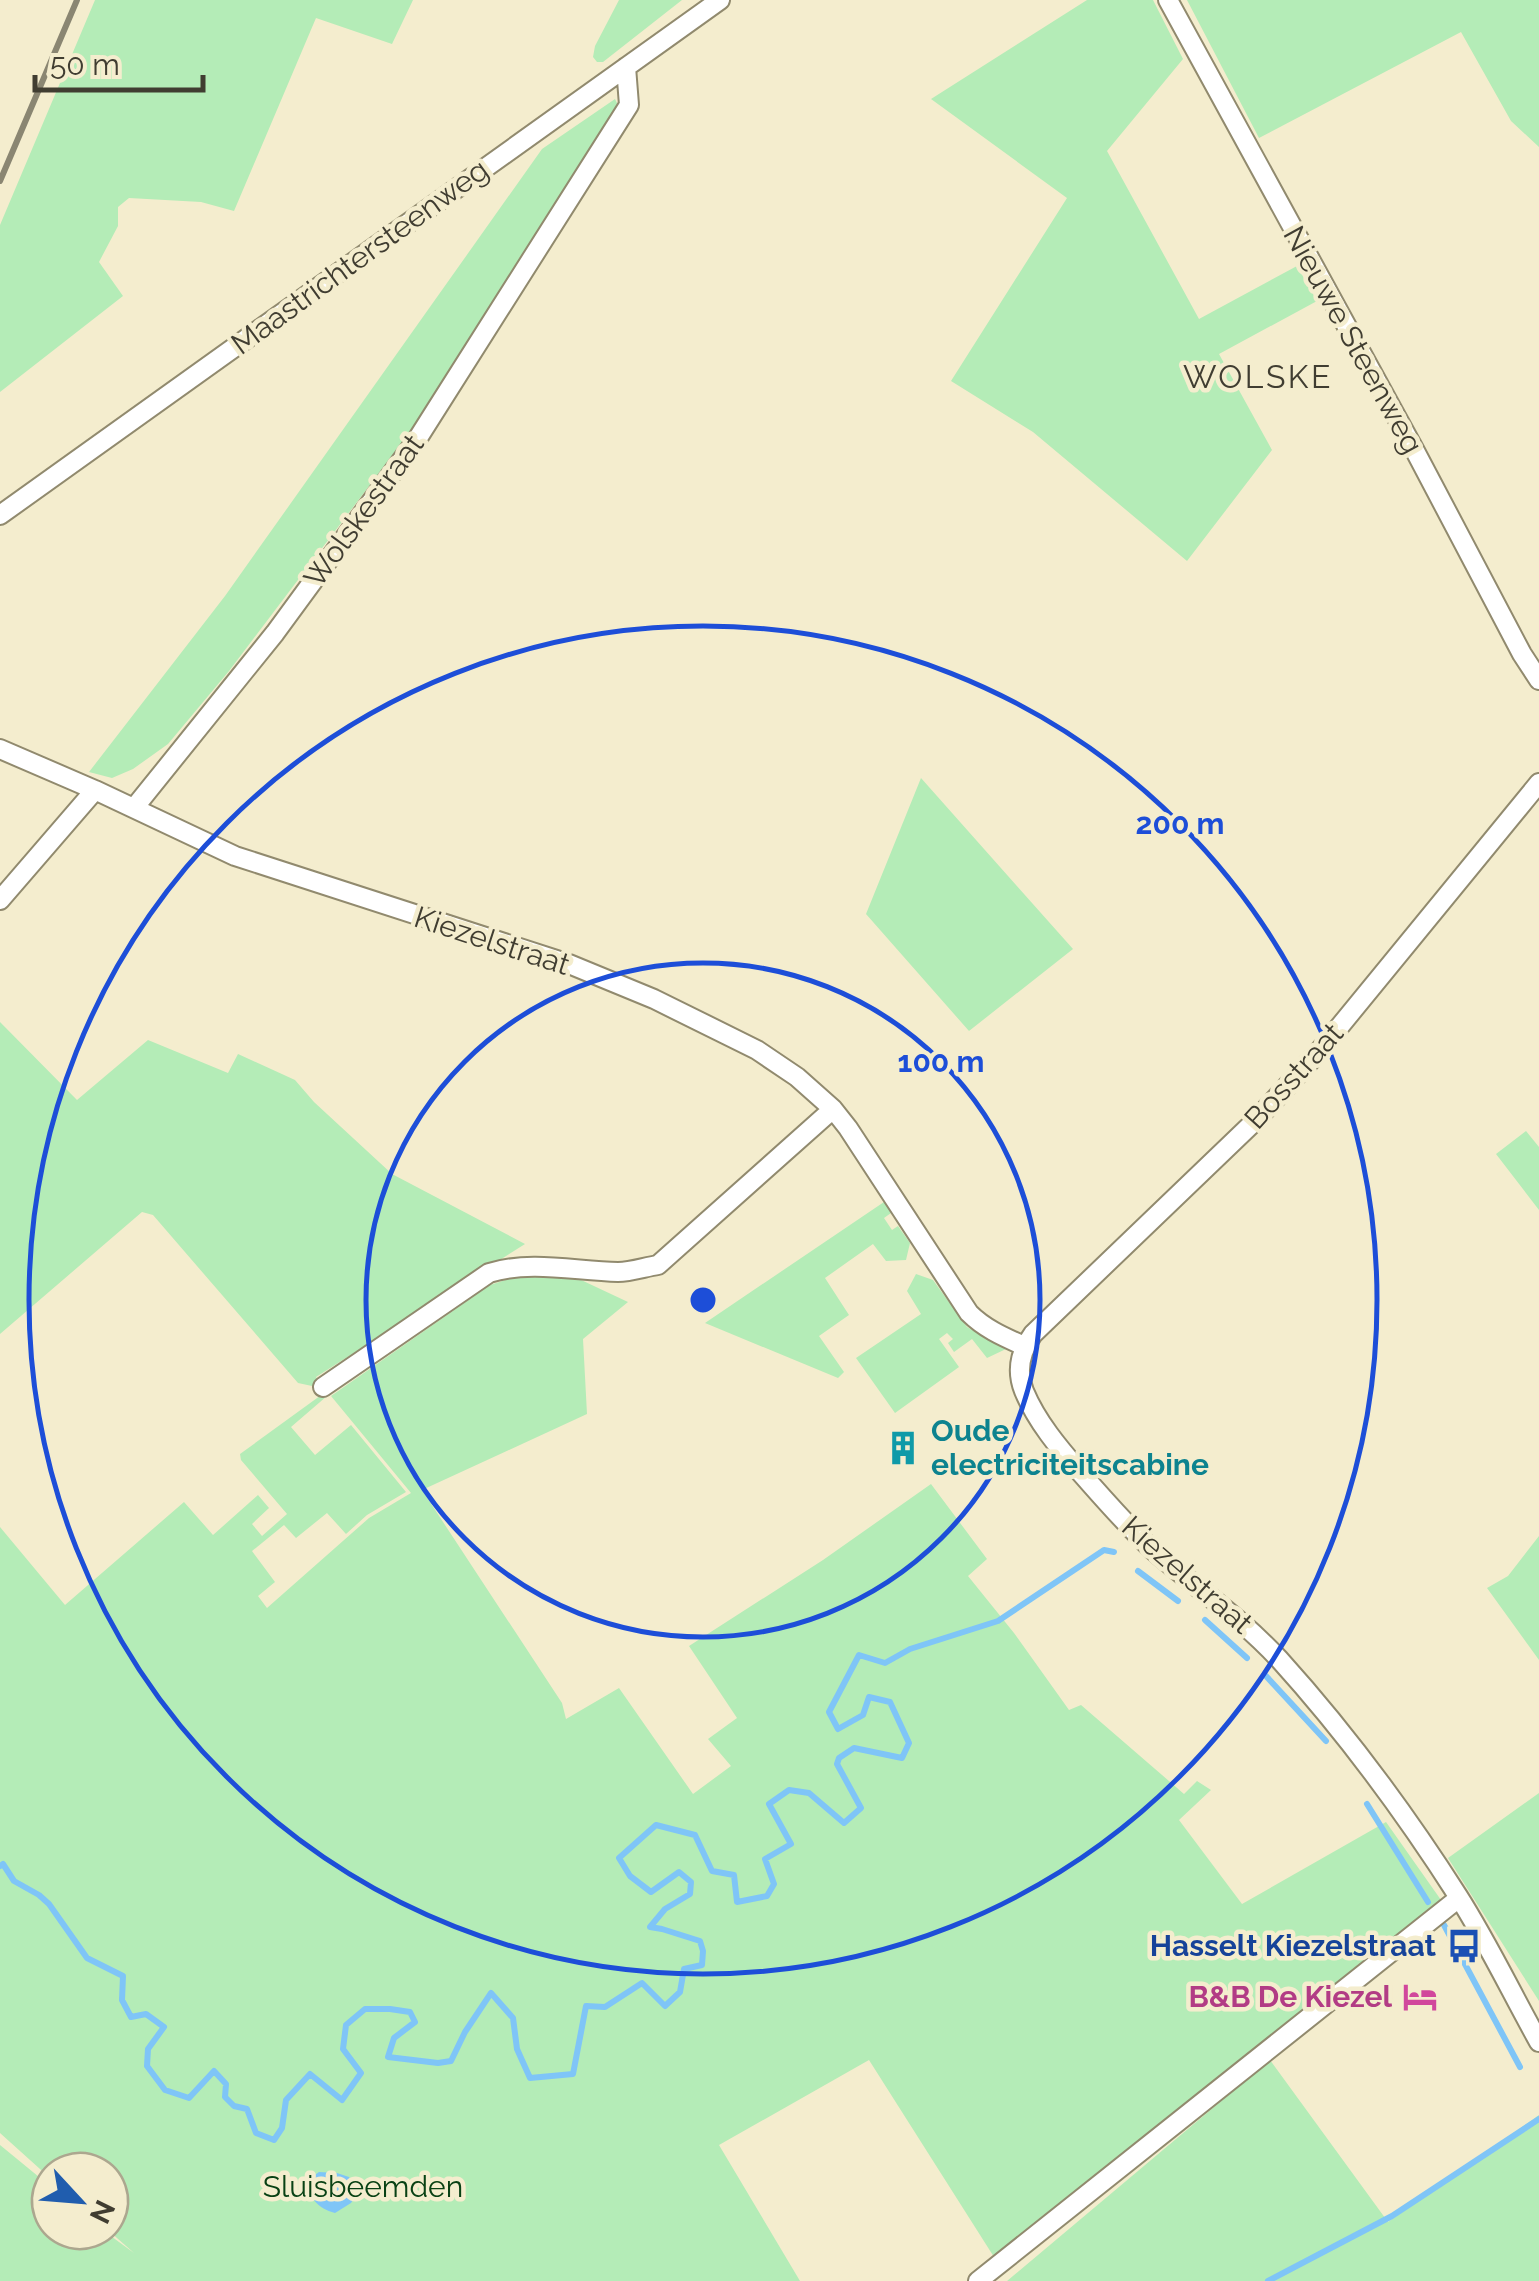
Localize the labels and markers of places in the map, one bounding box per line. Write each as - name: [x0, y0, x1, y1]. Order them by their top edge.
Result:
- centre of rings: [685, 1282, 721, 1318]
- place label: Oude electriciteitscabine: [931, 1413, 1209, 1482]
- building icon: Oude electriciteitscabine: [884, 1429, 922, 1467]
- bus stop icon: Hasselt Kiezelstraat: [1445, 1927, 1483, 1965]
- place label: Hasselt Kiezelstraat: [1150, 1928, 1436, 1963]
- hotel icon: B&B De Kiezel: [1401, 1978, 1439, 2016]
- place label: B&B De Kiezel: [1188, 1979, 1392, 2014]

